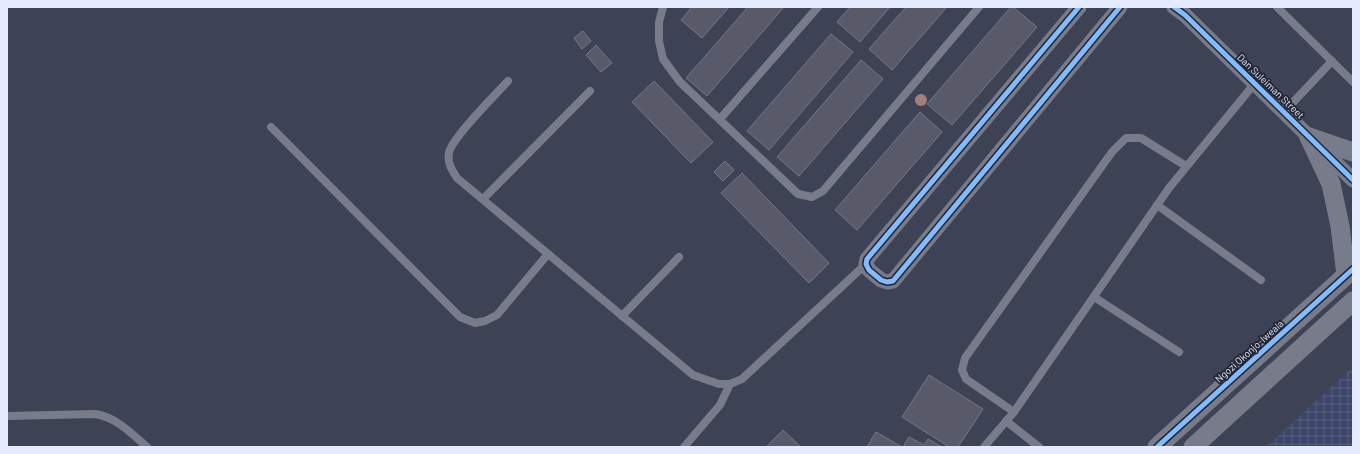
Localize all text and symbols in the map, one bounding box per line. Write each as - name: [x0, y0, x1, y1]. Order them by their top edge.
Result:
- street label: Dan Suleiman Street: [1235, 51, 1307, 121]
- street label: Ngozi Okonjo-Iweala: [1212, 317, 1286, 385]

